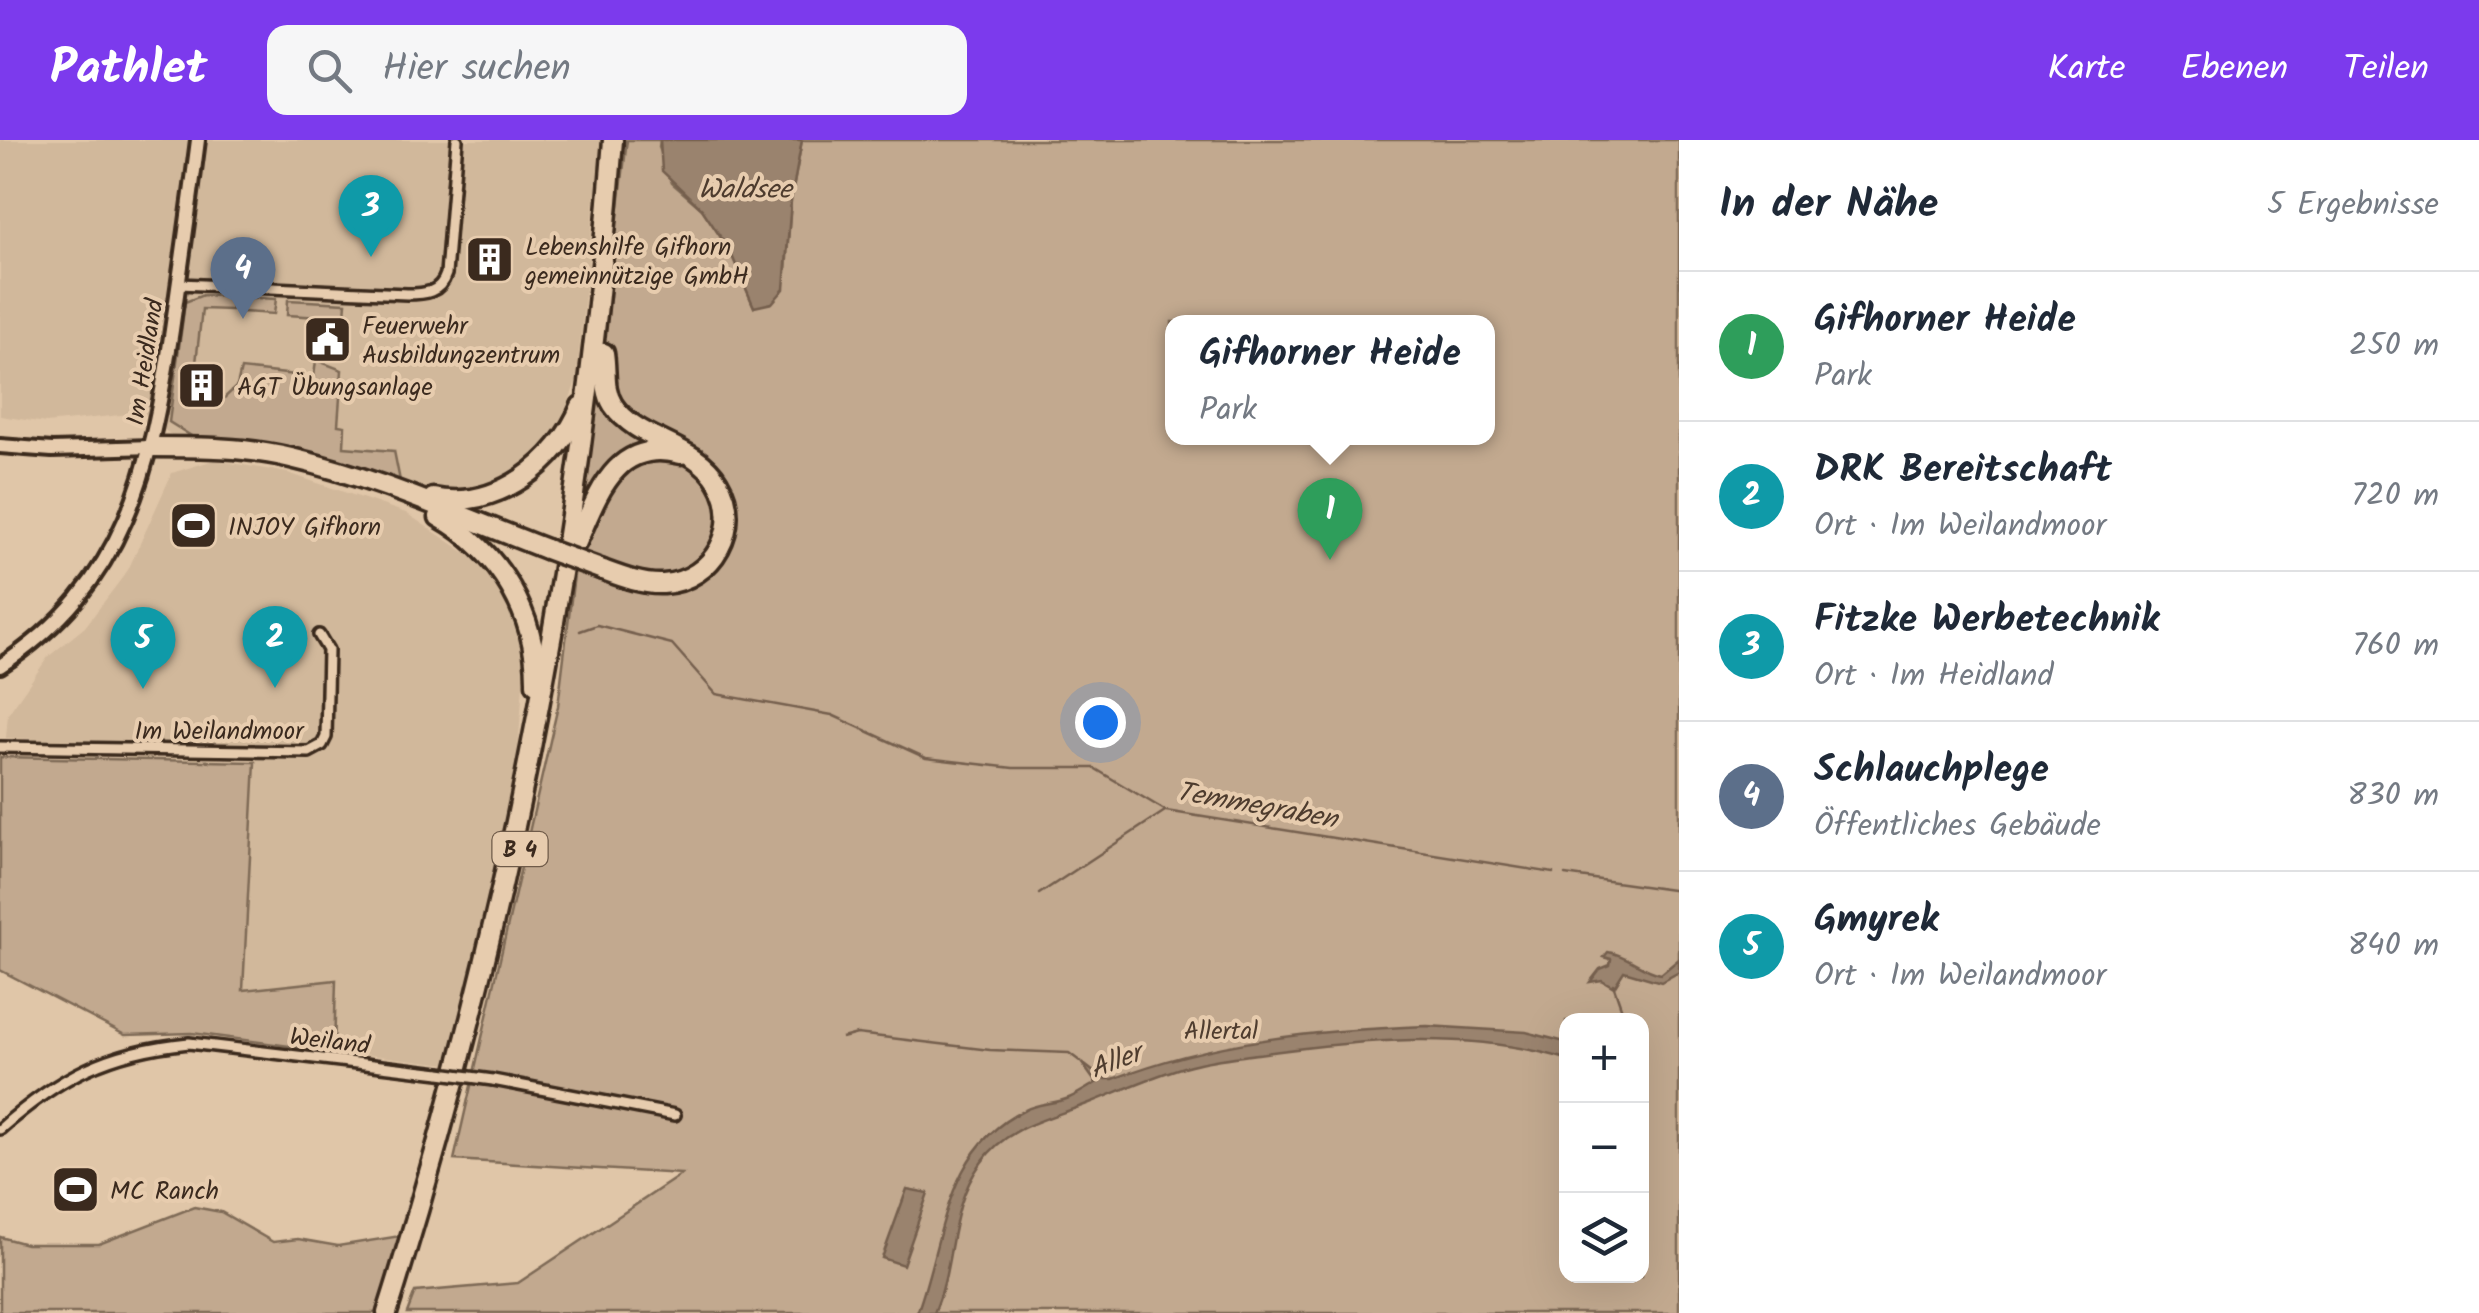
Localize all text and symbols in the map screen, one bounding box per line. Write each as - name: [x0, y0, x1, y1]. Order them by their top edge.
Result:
- search box: [267, 25, 967, 115]
- text: Pathlet: [50, 32, 207, 108]
- text: Hier suchen: [382, 40, 571, 100]
- text: Karte: [2048, 42, 2126, 98]
- text: Ebenen: [2181, 42, 2288, 98]
- text: Teilen: [2343, 42, 2429, 98]
- icon: search: [302, 43, 357, 98]
- water label: Waldsee: [699, 168, 794, 213]
- text: In der Nähe: [1719, 172, 1938, 239]
- pin: 3: [338, 174, 404, 257]
- text: 5 Ergebnisse: [2267, 180, 2439, 231]
- place label: Lebenshilfe Gifhorn gemeinnützige GmbH: [524, 228, 749, 297]
- building icon: Lebenshilfe Gifhorn gemeinnützige GmbH: [464, 234, 516, 286]
- pin: 4: [210, 236, 276, 319]
- text: Gifhorner Heide: [1814, 291, 2076, 351]
- street label: Im Heidland: [116, 295, 176, 429]
- place label: Feuerwehr Ausbildungzentrum: [362, 307, 560, 376]
- public building icon: Feuerwehr Ausbildungzentrum: [301, 313, 353, 365]
- popup: [1165, 315, 1495, 445]
- text: 1: [1747, 321, 1756, 372]
- text: 250 m: [2349, 321, 2439, 372]
- text: Gifhorner Heide: [1199, 325, 1461, 385]
- text: Park: [1814, 351, 1872, 402]
- building icon: AGT Übungsanlage: [176, 360, 228, 412]
- place label: AGT Übungsanlage: [237, 368, 433, 408]
- text: Park: [1199, 385, 1257, 436]
- text: DRK Bereitschaft: [1814, 441, 2112, 501]
- text: 2: [1742, 471, 1761, 522]
- text: 720 m: [2351, 471, 2439, 522]
- pin: 1: [1298, 478, 1362, 560]
- sports icon: INJOY Gifhorn: [167, 500, 219, 552]
- text: Ort · Im Weilandmoor: [1814, 501, 2106, 552]
- place label: INJOY Gifhorn: [228, 508, 381, 548]
- text: Fitzke Werbetechnik: [1814, 591, 2159, 651]
- pin: 5: [110, 606, 176, 689]
- pin: 2: [242, 606, 308, 688]
- text: 3: [1743, 621, 1760, 672]
- text: 760 m: [2352, 621, 2439, 672]
- text: Ort · Im Heidland: [1814, 651, 2053, 702]
- your location: [1075, 697, 1126, 748]
- street label: Im Weilandmoor: [135, 712, 305, 752]
- text: Schlauchplege: [1814, 741, 2049, 801]
- water label: Temmegraben: [1173, 770, 1343, 843]
- text: 4: [1743, 771, 1760, 822]
- text: 830 m: [2347, 771, 2439, 822]
- text: Öffentliches Gebäude: [1814, 801, 2101, 852]
- road number: B 4: [492, 832, 548, 866]
- text: Gmyrek: [1814, 891, 1939, 951]
- text: 5: [1743, 921, 1760, 972]
- text: 840 m: [2348, 921, 2439, 972]
- text: Ort · Im Weilandmoor: [1814, 951, 2106, 1002]
- park label: Allertal: [1184, 1012, 1258, 1052]
- map controls: [1559, 1013, 1649, 1283]
- button: +: [1559, 1013, 1649, 1103]
- street label: Weiland: [287, 1017, 374, 1067]
- water label: Aller: [1083, 1030, 1154, 1093]
- button: −: [1559, 1103, 1649, 1193]
- sports icon: MC Ranch: [49, 1164, 101, 1216]
- place label: MC Ranch: [110, 1172, 219, 1212]
- button: layers: [1559, 1193, 1649, 1283]

